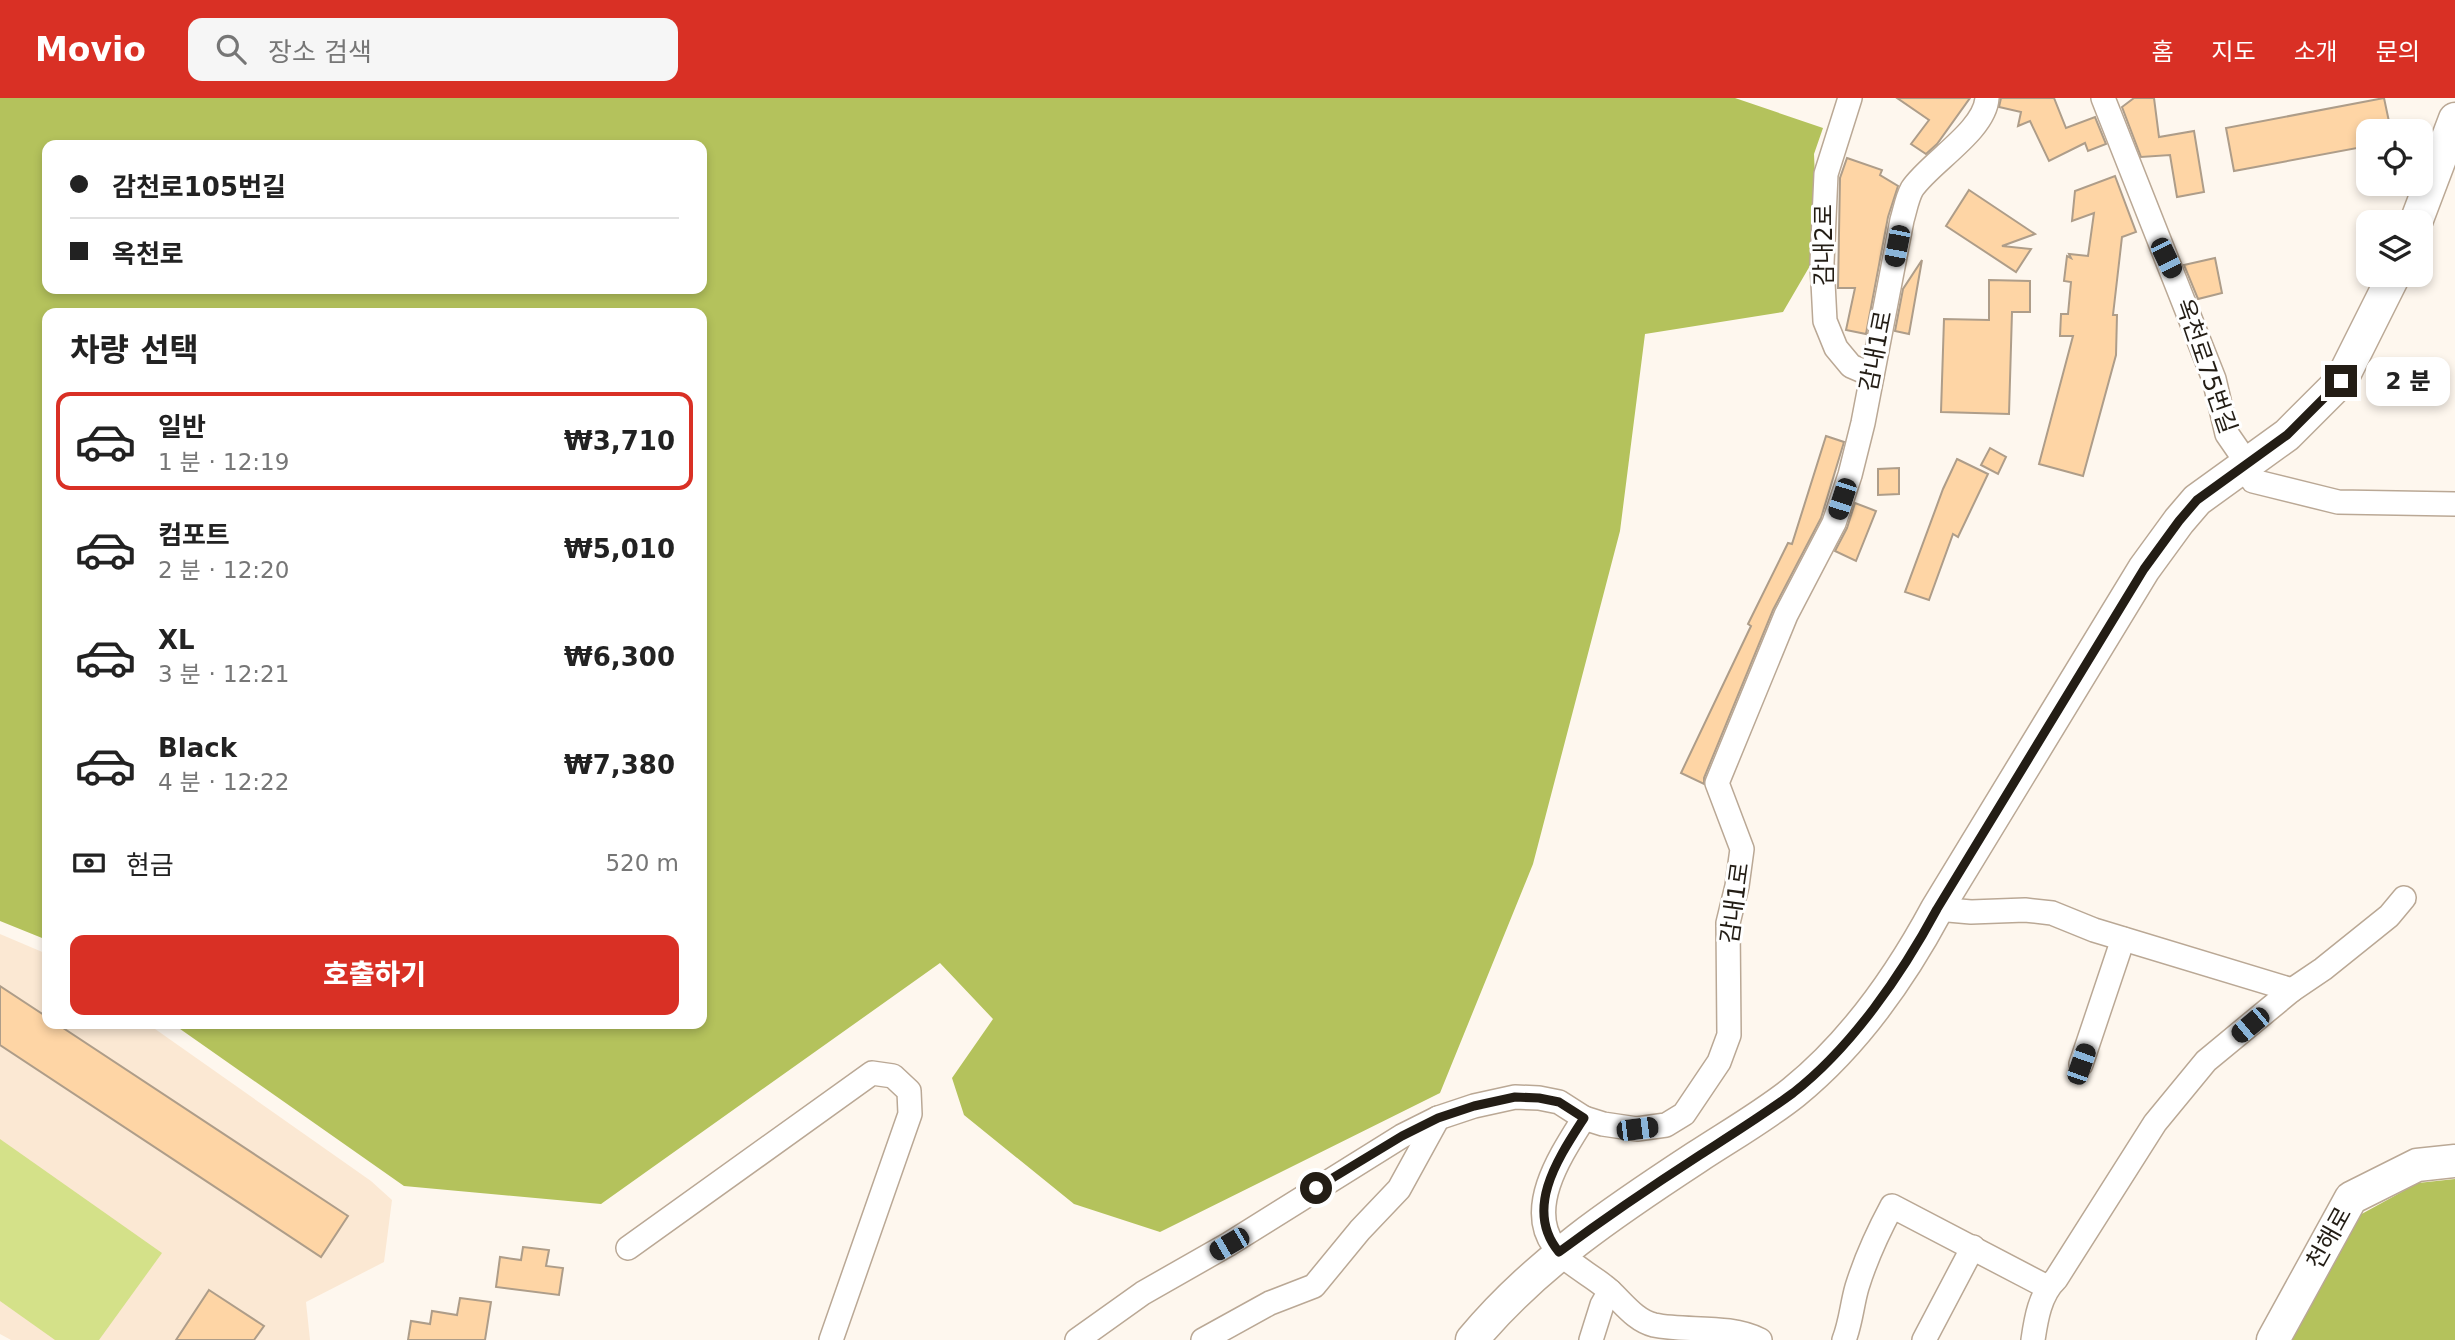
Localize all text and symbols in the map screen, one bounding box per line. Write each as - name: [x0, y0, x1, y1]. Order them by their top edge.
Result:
- search box: [188, 18, 678, 81]
- text: Movio: [35, 30, 146, 69]
- icon: search: [212, 30, 250, 68]
- text: 장소 검색: [268, 37, 372, 67]
- text: 홈: [2151, 38, 2173, 66]
- text: 지도: [2211, 38, 2256, 66]
- text: 소개: [2294, 38, 2338, 66]
- text: 문의: [2376, 38, 2420, 66]
- map controls: [2356, 119, 2433, 287]
- button: locate: [2356, 119, 2433, 196]
- text: 감천로105번길: [112, 172, 286, 202]
- street label: 감내2로: [1810, 204, 1838, 286]
- button: layers: [2356, 210, 2433, 287]
- car: [1883, 223, 1912, 269]
- car: [2148, 235, 2185, 281]
- text: 옥천로: [112, 239, 184, 269]
- street label: 옥천로75번길: [2170, 295, 2242, 437]
- street label: 감내1로: [1854, 308, 1898, 394]
- text: 차량 선택: [70, 331, 199, 369]
- callout: 2 분: [2366, 356, 2450, 406]
- route end: [2325, 365, 2357, 397]
- text: 2 분: [2385, 368, 2431, 394]
- icon: car: [74, 410, 137, 473]
- text: 일반: [158, 412, 206, 442]
- text: ₩3,710: [564, 426, 675, 456]
- text: 1 분 · 12:19: [158, 449, 289, 475]
- car: [1826, 476, 1859, 522]
- icon: car: [74, 518, 137, 581]
- text: 컴포트: [158, 520, 230, 550]
- text: ₩5,010: [564, 534, 675, 564]
- text: 2 분 · 12:20: [158, 557, 289, 583]
- text: XL: [158, 625, 195, 655]
- icon: car: [74, 626, 137, 689]
- text: ₩6,300: [564, 642, 675, 672]
- text: 3 분 · 12:21: [158, 661, 289, 687]
- text: Black: [158, 733, 237, 763]
- icon: car: [74, 734, 137, 797]
- text: ₩7,380: [564, 750, 675, 780]
- text: 4 분 · 12:22: [158, 769, 289, 795]
- icon: cash: [70, 844, 108, 882]
- text: 현금: [126, 850, 174, 880]
- text: 520 m: [605, 850, 679, 876]
- street label: 감내1로: [1715, 861, 1755, 945]
- button: 호출하기: [70, 935, 679, 1015]
- car: [2228, 1003, 2273, 1047]
- car: [2065, 1041, 2098, 1087]
- car: [1615, 1116, 1660, 1142]
- route start: [1300, 1172, 1332, 1204]
- street label: 천해로: [2301, 1202, 2357, 1274]
- car: [1206, 1224, 1253, 1264]

